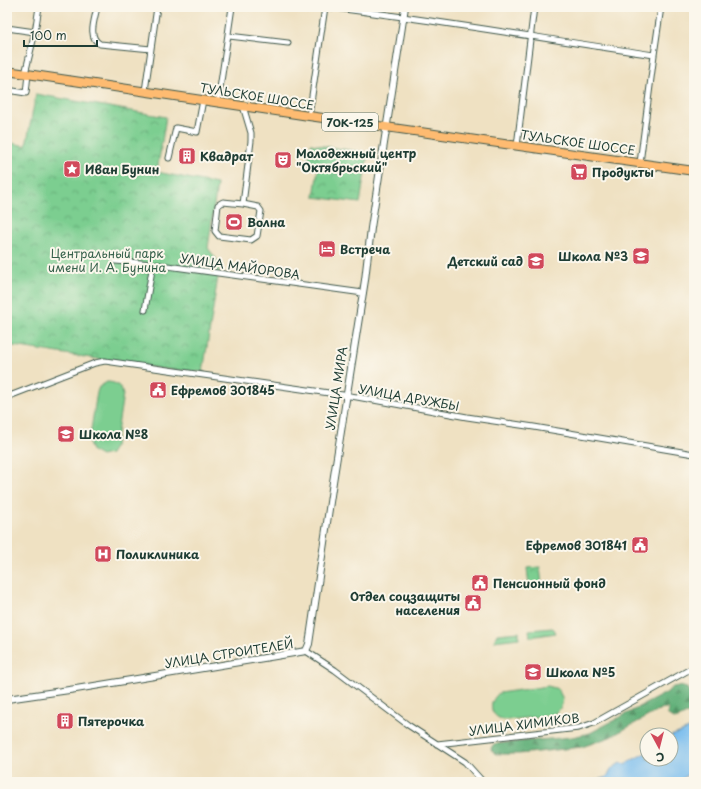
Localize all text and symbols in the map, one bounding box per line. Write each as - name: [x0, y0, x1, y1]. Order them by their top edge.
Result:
- scale bar: [24, 22, 97, 48]
- text: 100 m: [30, 26, 67, 44]
- street label: ТУЛЬСКОЕ ШОССЕ: [199, 78, 315, 114]
- road number: 70К-125: [322, 113, 378, 131]
- street label: ТУЛЬСКОЕ ШОССЕ: [520, 125, 636, 159]
- place label: Молодежный центр "Октябрьский": [296, 144, 417, 176]
- building icon: Квадрат: [177, 146, 197, 166]
- place label: Квадрат: [200, 147, 254, 165]
- theatre icon: Молодежный центр "Октябрьский": [273, 150, 293, 170]
- place icon: Иван Бунин: [62, 159, 82, 179]
- place label: Иван Бунин: [85, 160, 159, 178]
- supermarket icon: Продукты: [569, 162, 589, 182]
- place label: Продукты: [592, 163, 654, 181]
- sports icon: Волна: [224, 212, 244, 232]
- place label: Волна: [247, 213, 285, 231]
- hotel icon: Встреча: [317, 239, 337, 259]
- place label: Встреча: [340, 240, 391, 258]
- park label: Центральный парк имени И. А. Бунина: [48, 244, 166, 276]
- school or university icon: Школа №3: [631, 246, 651, 266]
- place label: Школа №3: [558, 247, 628, 265]
- street label: УЛИЦА МАЙОРОВА: [179, 249, 301, 283]
- school or university icon: Детский сад: [526, 251, 546, 271]
- place label: Детский сад: [447, 252, 523, 270]
- street label: УЛИЦА МИРА: [321, 345, 351, 431]
- street label: УЛИЦА ДРУЖБЫ: [357, 379, 461, 415]
- public building icon: Ефремов 301845: [148, 380, 168, 400]
- place label: Ефремов 301845: [171, 381, 275, 399]
- school or university icon: Школа №8: [56, 424, 76, 444]
- place label: Школа №8: [79, 425, 148, 443]
- public building icon: Ефремов 301841: [630, 535, 650, 555]
- place label: Ефремов 301841: [526, 536, 627, 554]
- hospital icon: Поликлиника: [93, 544, 113, 564]
- place label: Поликлиника: [116, 545, 200, 563]
- public building icon: Пенсионный фонд: [470, 573, 490, 593]
- place label: Пенсионный фонд: [493, 574, 606, 592]
- place label: Отдел соцзащиты населения: [350, 587, 460, 619]
- public building icon: Отдел соцзащиты населения: [463, 593, 483, 613]
- street label: УЛИЦА СТРОИТЕЛЕЙ: [163, 634, 295, 672]
- school or university icon: Школа №5: [523, 662, 543, 682]
- place label: Школа №5: [546, 663, 615, 681]
- street label: УЛИЦА ХИМИКОВ: [468, 708, 580, 740]
- building icon: Пятерочка: [55, 711, 75, 731]
- place label: Пятерочка: [78, 712, 145, 730]
- north arrow: [639, 727, 679, 767]
- text: С: [655, 748, 665, 766]

